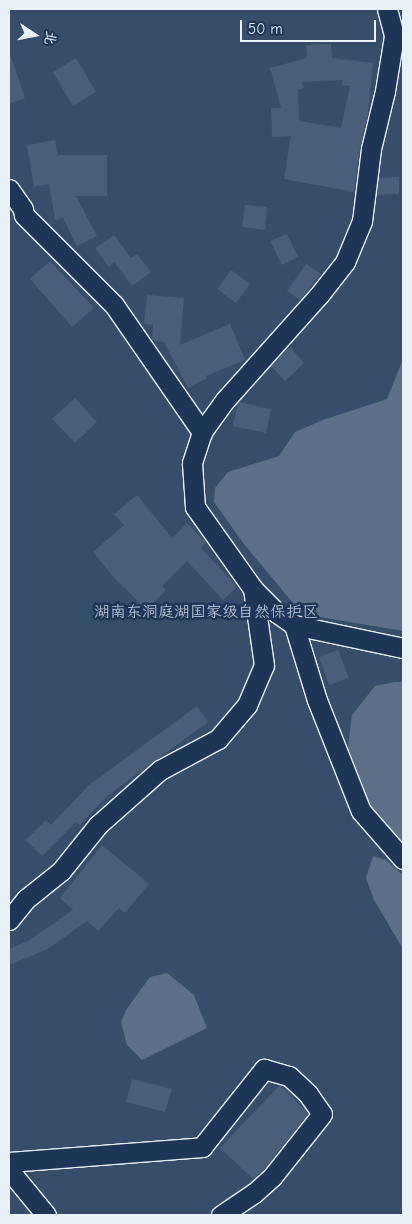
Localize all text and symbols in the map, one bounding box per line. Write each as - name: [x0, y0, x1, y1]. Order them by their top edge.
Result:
- north arrow: [10, 10, 60, 60]
- scale bar: [242, 10, 378, 42]
- text: 50 m: [248, 20, 283, 38]
- text: 北: [41, 29, 60, 46]
- park label: 湖南东洞庭湖国家级自然保护区: [94, 602, 318, 622]

